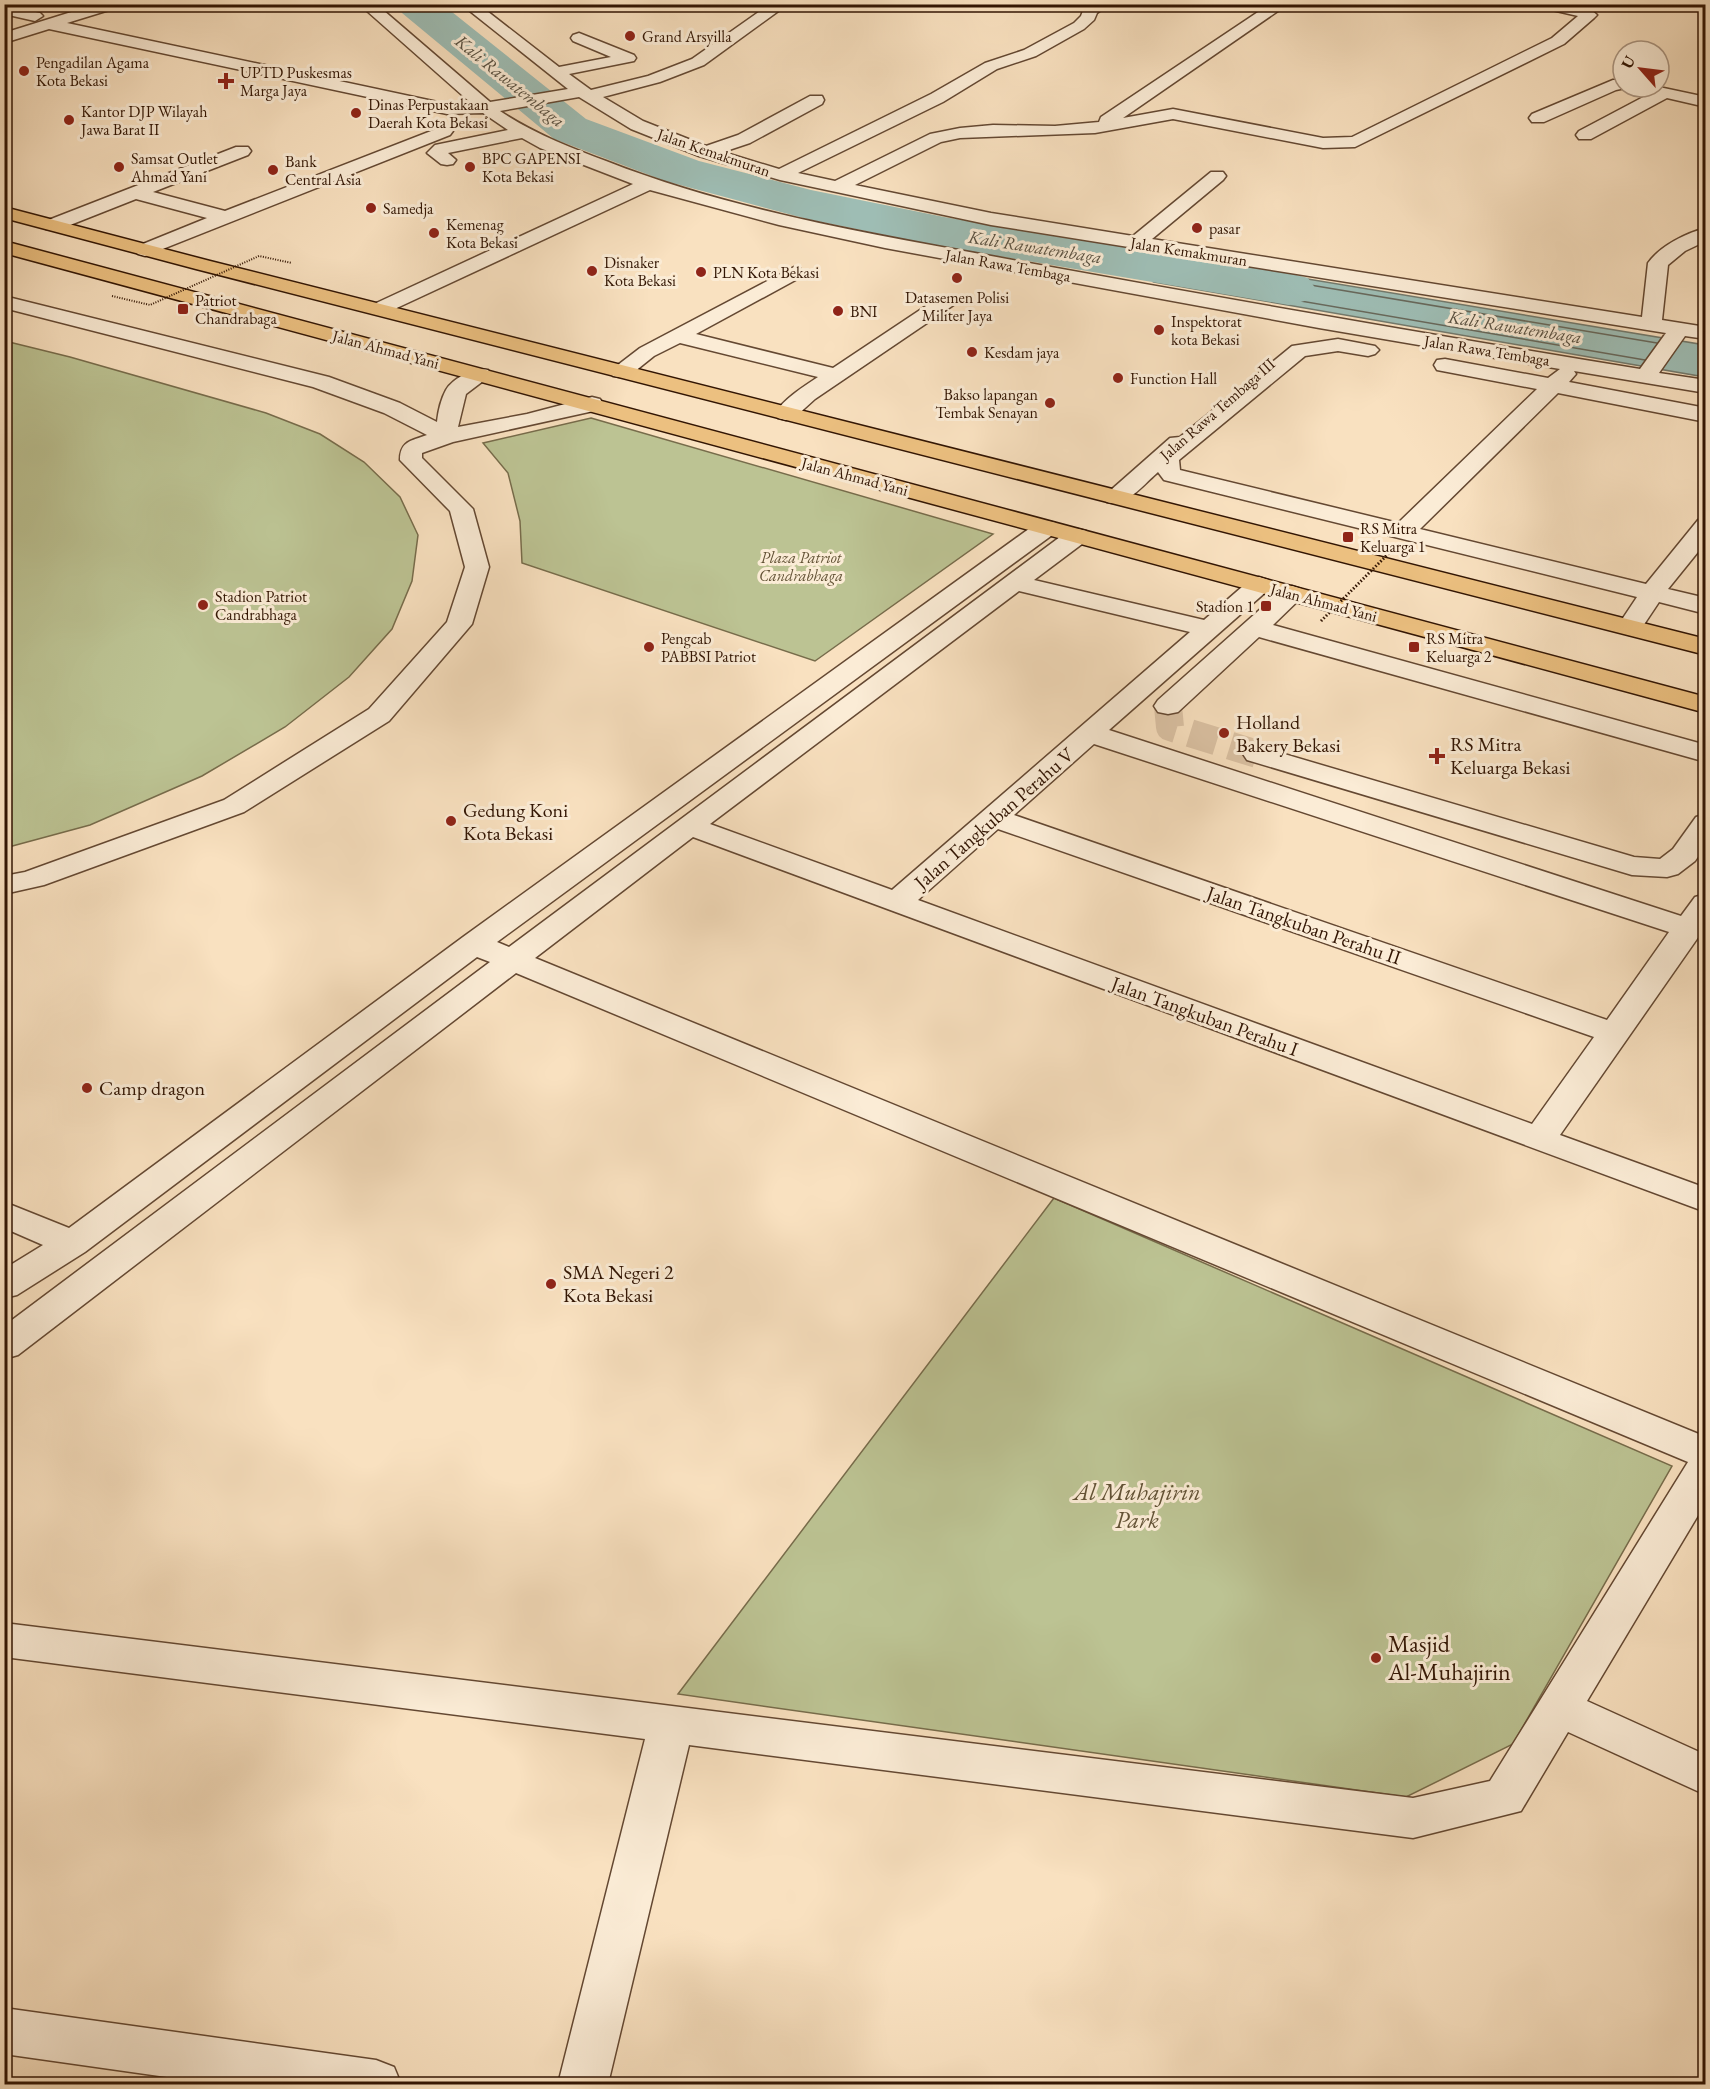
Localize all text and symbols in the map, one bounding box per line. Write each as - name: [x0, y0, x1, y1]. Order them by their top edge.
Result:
- place label: Grand Arsyilla: [642, 26, 732, 47]
- water label: Kali Rawatembaga: [449, 29, 570, 133]
- marker: Grand Arsyilla: [623, 29, 637, 43]
- north arrow: [1611, 39, 1671, 99]
- place label: Pengadilan Agama Kota Bekasi: [36, 52, 150, 91]
- text: U: [1616, 52, 1640, 72]
- place label: UPTD Puskesmas Marga Jaya: [240, 62, 352, 101]
- marker: Pengadilan Agama Kota Bekasi: [17, 64, 31, 78]
- marker: UPTD Puskesmas Marga Jaya: [217, 72, 235, 90]
- place label: Dinas Perpustakaan Daerah Kota Bekasi: [368, 94, 489, 133]
- place label: Kantor DJP Wilayah Jawa Barat II: [79, 101, 207, 140]
- marker: Dinas Perpustakaan Daerah Kota Bekasi: [349, 106, 363, 120]
- marker: Kantor DJP Wilayah Jawa Barat II: [62, 113, 76, 127]
- street label: Jalan Kemakmuran: [653, 123, 774, 182]
- place label: Samsat Outlet Ahmad Yani: [130, 148, 218, 187]
- place label: BPC GAPENSI Kota Bekasi: [482, 148, 581, 187]
- place label: Bank Central Asia: [285, 151, 362, 190]
- marker: Samsat Outlet Ahmad Yani: [112, 160, 126, 174]
- marker: BPC GAPENSI Kota Bekasi: [463, 160, 477, 174]
- marker: Bank Central Asia: [266, 163, 280, 177]
- place label: Samedja: [383, 198, 434, 219]
- marker: Samedja: [364, 201, 378, 215]
- place label: Kemenag Kota Bekasi: [446, 214, 518, 253]
- place label: pasar: [1209, 218, 1241, 239]
- marker: pasar: [1190, 221, 1204, 235]
- water label: Kali Rawatembaga: [966, 224, 1103, 269]
- marker: Kemenag Kota Bekasi: [427, 226, 441, 240]
- street label: Jalan Kemakmuran: [1127, 232, 1249, 271]
- street label: Jalan Rawa Tembaga: [942, 244, 1073, 287]
- place label: Disnaker Kota Bekasi: [604, 252, 676, 291]
- place label: PLN Kota Bekasi: [713, 262, 819, 283]
- marker: Disnaker Kota Bekasi: [585, 264, 599, 278]
- marker: PLN Kota Bekasi: [694, 265, 708, 279]
- marker: Datasemen Polisi Militer Jaya: [950, 271, 964, 285]
- place label: Datasemen Polisi Militer Jaya: [905, 287, 1009, 326]
- place label: Patriot Chandrabaga: [195, 290, 278, 329]
- place label: BNI: [850, 301, 878, 322]
- marker: Patriot Chandrabaga: [176, 302, 190, 316]
- marker: BNI: [831, 304, 845, 318]
- water label: Kali Rawatembaga: [1446, 304, 1583, 349]
- place label: Inspektorat kota Bekasi: [1171, 311, 1242, 350]
- marker: Inspektorat kota Bekasi: [1152, 323, 1166, 337]
- street label: Jalan Ahmad Yani: [328, 325, 442, 374]
- street label: Jalan Rawa Tembaga: [1421, 330, 1552, 371]
- place label: Kesdam jaya: [984, 342, 1060, 363]
- marker: Kesdam jaya: [965, 345, 979, 359]
- street label: Jalan Rawa Tembaga III: [1154, 353, 1280, 467]
- place label: Function Hall: [1130, 368, 1217, 389]
- marker: Function Hall: [1111, 371, 1125, 385]
- place label: Bakso lapangan Tembak Senayan: [935, 384, 1039, 423]
- marker: Bakso lapangan Tembak Senayan: [1043, 396, 1057, 410]
- street label: Jalan Ahmad Yani: [797, 452, 911, 501]
- place label: RS Mitra Keluarga 1: [1360, 518, 1425, 557]
- marker: RS Mitra Keluarga 1: [1341, 530, 1355, 544]
- park label: Plaza Patriot Candrabhaga: [759, 547, 843, 586]
- street label: Jalan Ahmad Yani: [1266, 578, 1380, 627]
- place label: Stadion Patriot Candrabhaga: [215, 586, 307, 625]
- place label: Stadion 1: [1196, 596, 1254, 617]
- marker: Stadion Patriot Candrabhaga: [196, 598, 210, 612]
- marker: Stadion 1: [1259, 599, 1273, 613]
- place label: Pengcab PABBSI Patriot: [661, 628, 756, 667]
- place label: RS Mitra Keluarga 2: [1426, 628, 1492, 667]
- marker: Pengcab PABBSI Patriot: [642, 640, 656, 654]
- marker: RS Mitra Keluarga 2: [1407, 640, 1421, 654]
- place label: Holland Bakery Bekasi: [1236, 709, 1341, 758]
- marker: Holland Bakery Bekasi: [1217, 726, 1231, 740]
- place label: RS Mitra Keluarga Bekasi: [1450, 731, 1570, 780]
- street label: Jalan Tangkuban Perahu V: [907, 741, 1080, 896]
- marker: RS Mitra Keluarga Bekasi: [1428, 747, 1446, 765]
- place label: Gedung Koni Kota Bekasi: [463, 797, 568, 846]
- marker: Gedung Koni Kota Bekasi: [444, 814, 458, 828]
- street label: Jalan Tangkuban Perahu II: [1201, 879, 1405, 971]
- street label: Jalan Tangkuban Perahu I: [1106, 969, 1302, 1062]
- place label: Camp dragon: [99, 1075, 205, 1101]
- marker: Camp dragon: [80, 1081, 94, 1095]
- place label: SMA Negeri 2 Kota Bekasi: [563, 1259, 674, 1308]
- marker: SMA Negeri 2 Kota Bekasi: [544, 1277, 558, 1291]
- park label: Al Muhajirin Park: [1071, 1476, 1201, 1535]
- place label: Masjid Al-Muhajirin: [1387, 1628, 1511, 1687]
- marker: Masjid Al-Muhajirin: [1369, 1651, 1383, 1665]

